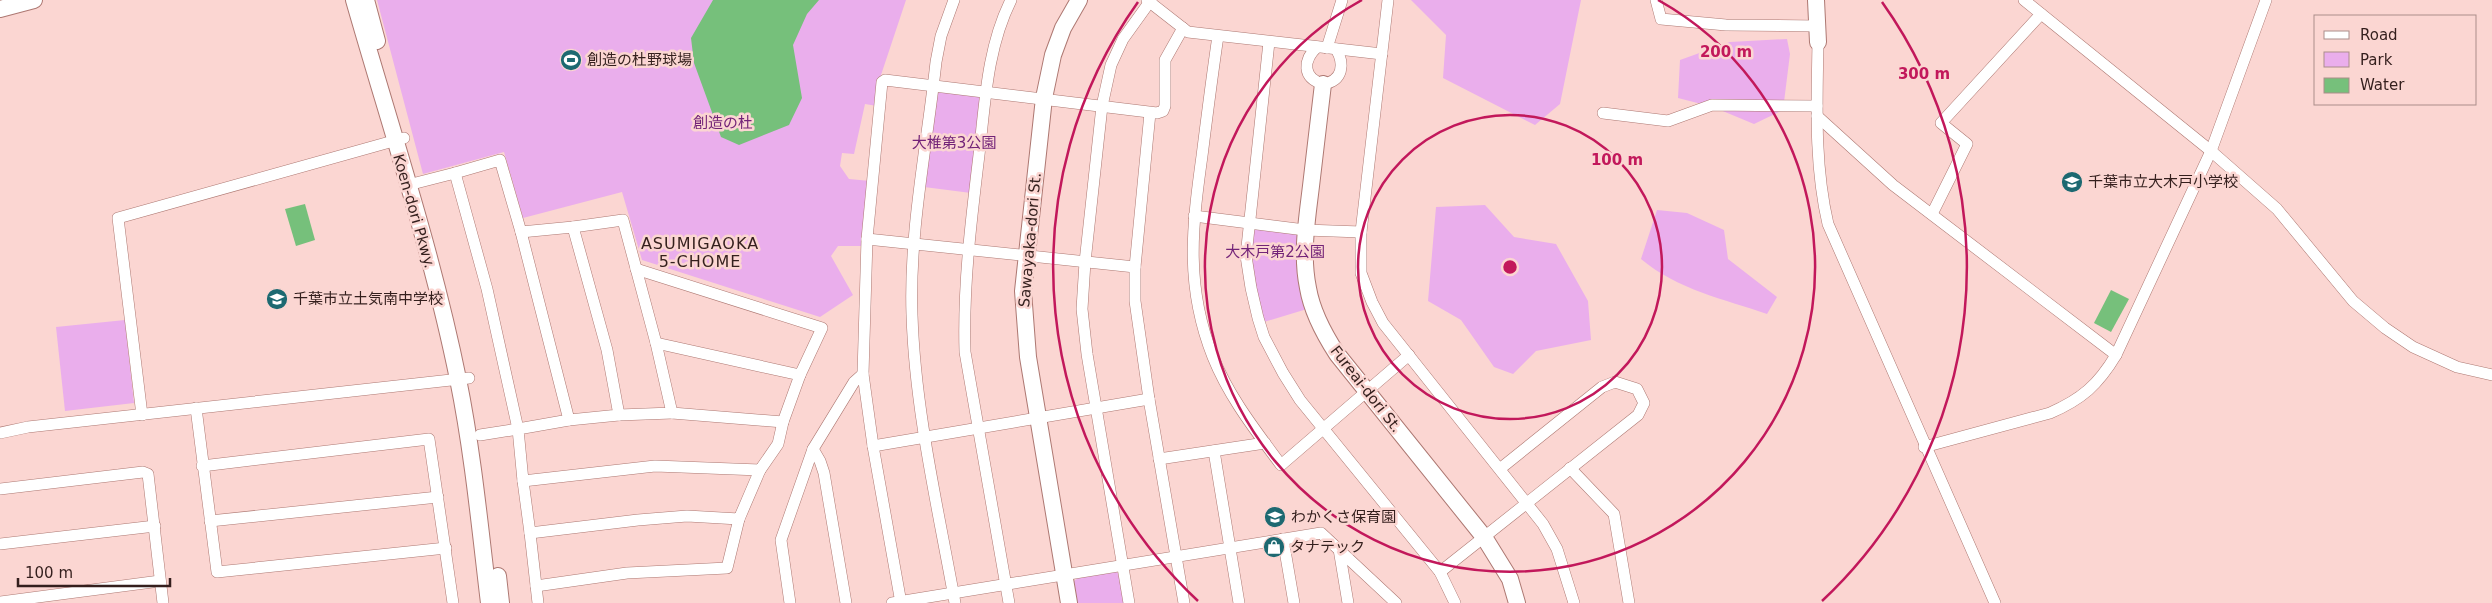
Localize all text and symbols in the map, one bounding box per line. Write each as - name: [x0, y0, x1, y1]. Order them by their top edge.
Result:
- legend: [2314, 15, 2477, 105]
- text: Road: [2360, 26, 2398, 44]
- text: 200 m: [1700, 43, 1752, 61]
- sports icon: 創造の杜野球場: [559, 48, 583, 72]
- place label: 創造の杜野球場: [587, 51, 692, 69]
- text: Park: [2360, 51, 2393, 69]
- text: 300 m: [1898, 65, 1950, 83]
- text: Water: [2360, 76, 2405, 94]
- park label: 創造の杜: [693, 114, 753, 132]
- park label: 大椎第3公園: [912, 134, 996, 152]
- text: 100 m: [1591, 151, 1643, 169]
- street label: Koen-dori Pkwy.: [389, 152, 439, 270]
- school or university icon: 千葉市立大木戸小学校: [2060, 170, 2084, 194]
- street label: Sawayaka-dori St.: [1015, 172, 1045, 308]
- place label: 千葉市立大木戸小学校: [2088, 173, 2238, 191]
- district label: ASUMIGAOKA 5-CHOME: [641, 234, 759, 271]
- park label: 大木戸第2公園: [1225, 243, 1325, 261]
- centre of rings: [1501, 258, 1519, 276]
- school or university icon: 千葉市立土気南中学校: [265, 287, 289, 311]
- place label: 千葉市立土気南中学校: [293, 290, 443, 308]
- street label: Fureai-dori St.: [1327, 342, 1405, 436]
- school or university icon: わかくさ保育園: [1263, 505, 1287, 529]
- place label: わかくさ保育園: [1291, 508, 1396, 526]
- shop icon: タナテック: [1262, 535, 1286, 559]
- place label: タナテック: [1290, 538, 1365, 556]
- scale bar: [18, 556, 170, 588]
- text: 100 m: [25, 564, 73, 582]

